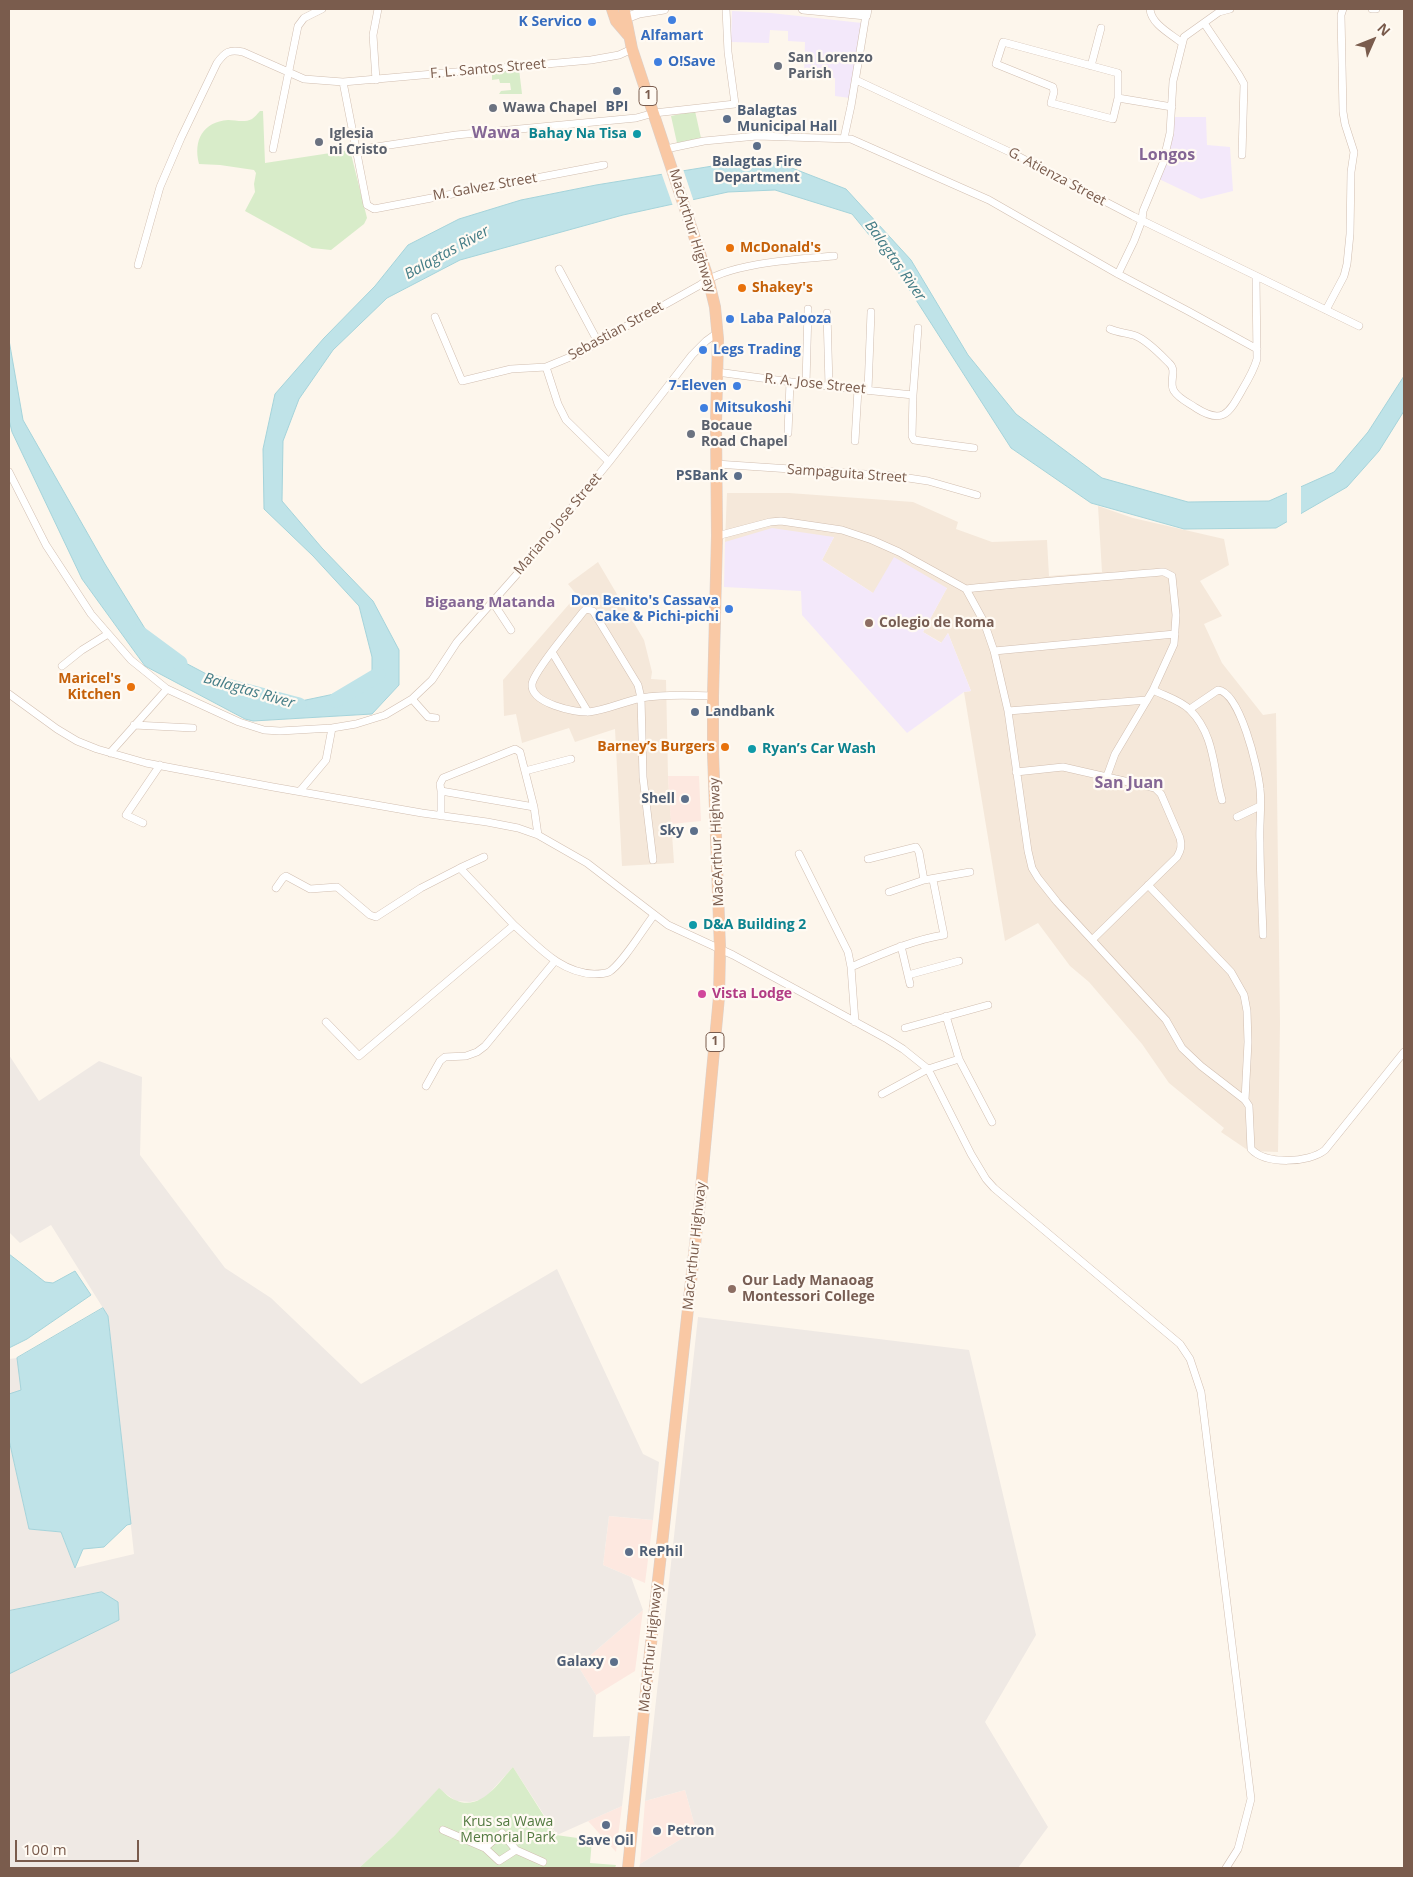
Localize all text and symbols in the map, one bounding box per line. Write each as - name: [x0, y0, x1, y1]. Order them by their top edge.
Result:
- place label: K Servico: [519, 14, 582, 30]
- marker: Alfamart: [666, 14, 678, 26]
- north arrow: [1348, 15, 1398, 65]
- marker: K Servico: [586, 16, 598, 28]
- text: N: [1373, 19, 1395, 40]
- place label: Alfamart: [641, 28, 703, 44]
- place label: San Lorenzo Parish: [788, 50, 873, 82]
- place label: O!Save: [668, 54, 716, 70]
- street label: F. L. Santos Street: [429, 56, 547, 82]
- marker: O!Save: [652, 56, 664, 68]
- marker: San Lorenzo Parish: [772, 60, 784, 72]
- marker: BPI: [611, 85, 623, 97]
- road number: 1: [639, 86, 657, 105]
- place label: BPI: [606, 99, 628, 115]
- place label: Wawa Chapel: [503, 100, 597, 116]
- marker: Wawa Chapel: [487, 102, 499, 114]
- place label: Balagtas Municipal Hall: [737, 103, 837, 136]
- marker: Balagtas Municipal Hall: [721, 113, 733, 125]
- district label: Wawa: [472, 123, 520, 143]
- place label: Iglesia ni Cristo: [329, 126, 387, 158]
- place label: Bahay Na Tisa: [529, 126, 627, 142]
- marker: Bahay Na Tisa: [631, 128, 643, 140]
- marker: Iglesia ni Cristo: [313, 136, 325, 148]
- marker: Balagtas Fire Department: [751, 140, 763, 152]
- street label: G. Atienza Street: [1005, 144, 1109, 210]
- district label: Longos: [1139, 145, 1195, 165]
- place label: Balagtas Fire Department: [712, 154, 802, 186]
- street label: MacArthur Highway: [665, 167, 719, 295]
- street label: M. Galvez Street: [432, 170, 538, 204]
- water label: Balagtas River: [861, 217, 929, 305]
- water label: Balagtas River: [402, 222, 492, 284]
- place label: McDonald's: [740, 240, 821, 256]
- marker: McDonald's: [724, 242, 736, 254]
- place label: Shakey's: [752, 280, 813, 296]
- marker: Shakey's: [736, 282, 748, 294]
- street label: Sebastian Street: [565, 298, 667, 364]
- place label: Laba Palooza: [740, 311, 831, 327]
- marker: Laba Palooza: [724, 313, 736, 325]
- place label: Legs Trading: [713, 342, 801, 358]
- marker: Legs Trading: [697, 344, 709, 356]
- street label: R. A. Jose Street: [764, 370, 866, 398]
- place label: 7-Eleven: [669, 378, 727, 394]
- marker: 7-Eleven: [731, 380, 743, 392]
- place label: Mitsukoshi: [714, 400, 791, 416]
- marker: Mitsukoshi: [698, 402, 710, 414]
- place label: Bocaue Road Chapel: [701, 418, 788, 451]
- marker: Bocaue Road Chapel: [685, 428, 697, 440]
- street label: Sampaguita Street: [787, 461, 907, 487]
- place label: PSBank: [676, 468, 728, 484]
- street label: Mariano Jose Street: [511, 470, 605, 578]
- marker: PSBank: [732, 470, 744, 482]
- place label: Don Benito's Cassava Cake & Pichi-pichi: [571, 593, 719, 626]
- district label: Bigaang Matanda: [425, 594, 555, 612]
- marker: Don Benito's Cassava Cake & Pichi-pichi: [723, 603, 735, 615]
- place label: Colegio de Roma: [879, 615, 994, 631]
- marker: Colegio de Roma: [863, 617, 875, 629]
- water label: Balagtas River: [201, 669, 297, 713]
- place label: Maricel's Kitchen: [58, 671, 121, 704]
- marker: Maricel's Kitchen: [125, 681, 137, 693]
- place label: Landbank: [705, 704, 775, 720]
- marker: Landbank: [689, 706, 701, 718]
- place label: Barney’s Burgers: [597, 739, 715, 755]
- marker: Barney’s Burgers: [719, 741, 731, 753]
- place label: Ryan’s Car Wash: [762, 741, 876, 757]
- marker: Ryan’s Car Wash: [746, 743, 758, 755]
- district label: San Juan: [1094, 773, 1164, 793]
- street label: MacArthur Highway: [706, 777, 728, 907]
- place label: Shell: [641, 791, 675, 807]
- marker: Shell: [679, 793, 691, 805]
- place label: Sky: [660, 823, 684, 839]
- marker: Sky: [688, 825, 700, 837]
- place label: D&A Building 2: [703, 917, 806, 933]
- marker: D&A Building 2: [687, 919, 699, 931]
- place label: Vista Lodge: [712, 986, 792, 1002]
- marker: Vista Lodge: [696, 988, 708, 1000]
- road number: 1: [706, 1032, 724, 1052]
- street label: MacArthur Highway: [680, 1181, 710, 1311]
- place label: Our Lady Manaoag Montessori College: [742, 1273, 875, 1305]
- marker: Our Lady Manaoag Montessori College: [726, 1283, 738, 1295]
- place label: RePhil: [639, 1544, 683, 1560]
- marker: RePhil: [623, 1546, 635, 1558]
- street label: MacArthur Highway: [636, 1583, 666, 1713]
- place label: Galaxy: [557, 1654, 604, 1670]
- marker: Galaxy: [608, 1656, 620, 1668]
- park label: Krus sa Wawa Memorial Park: [460, 1814, 556, 1846]
- marker: Save Oil: [600, 1819, 612, 1831]
- place label: Petron: [667, 1823, 714, 1839]
- marker: Petron: [651, 1825, 663, 1837]
- scale bar: [18, 1830, 141, 1862]
- place label: Save Oil: [578, 1833, 634, 1849]
- text: 100 m: [23, 1839, 67, 1859]

